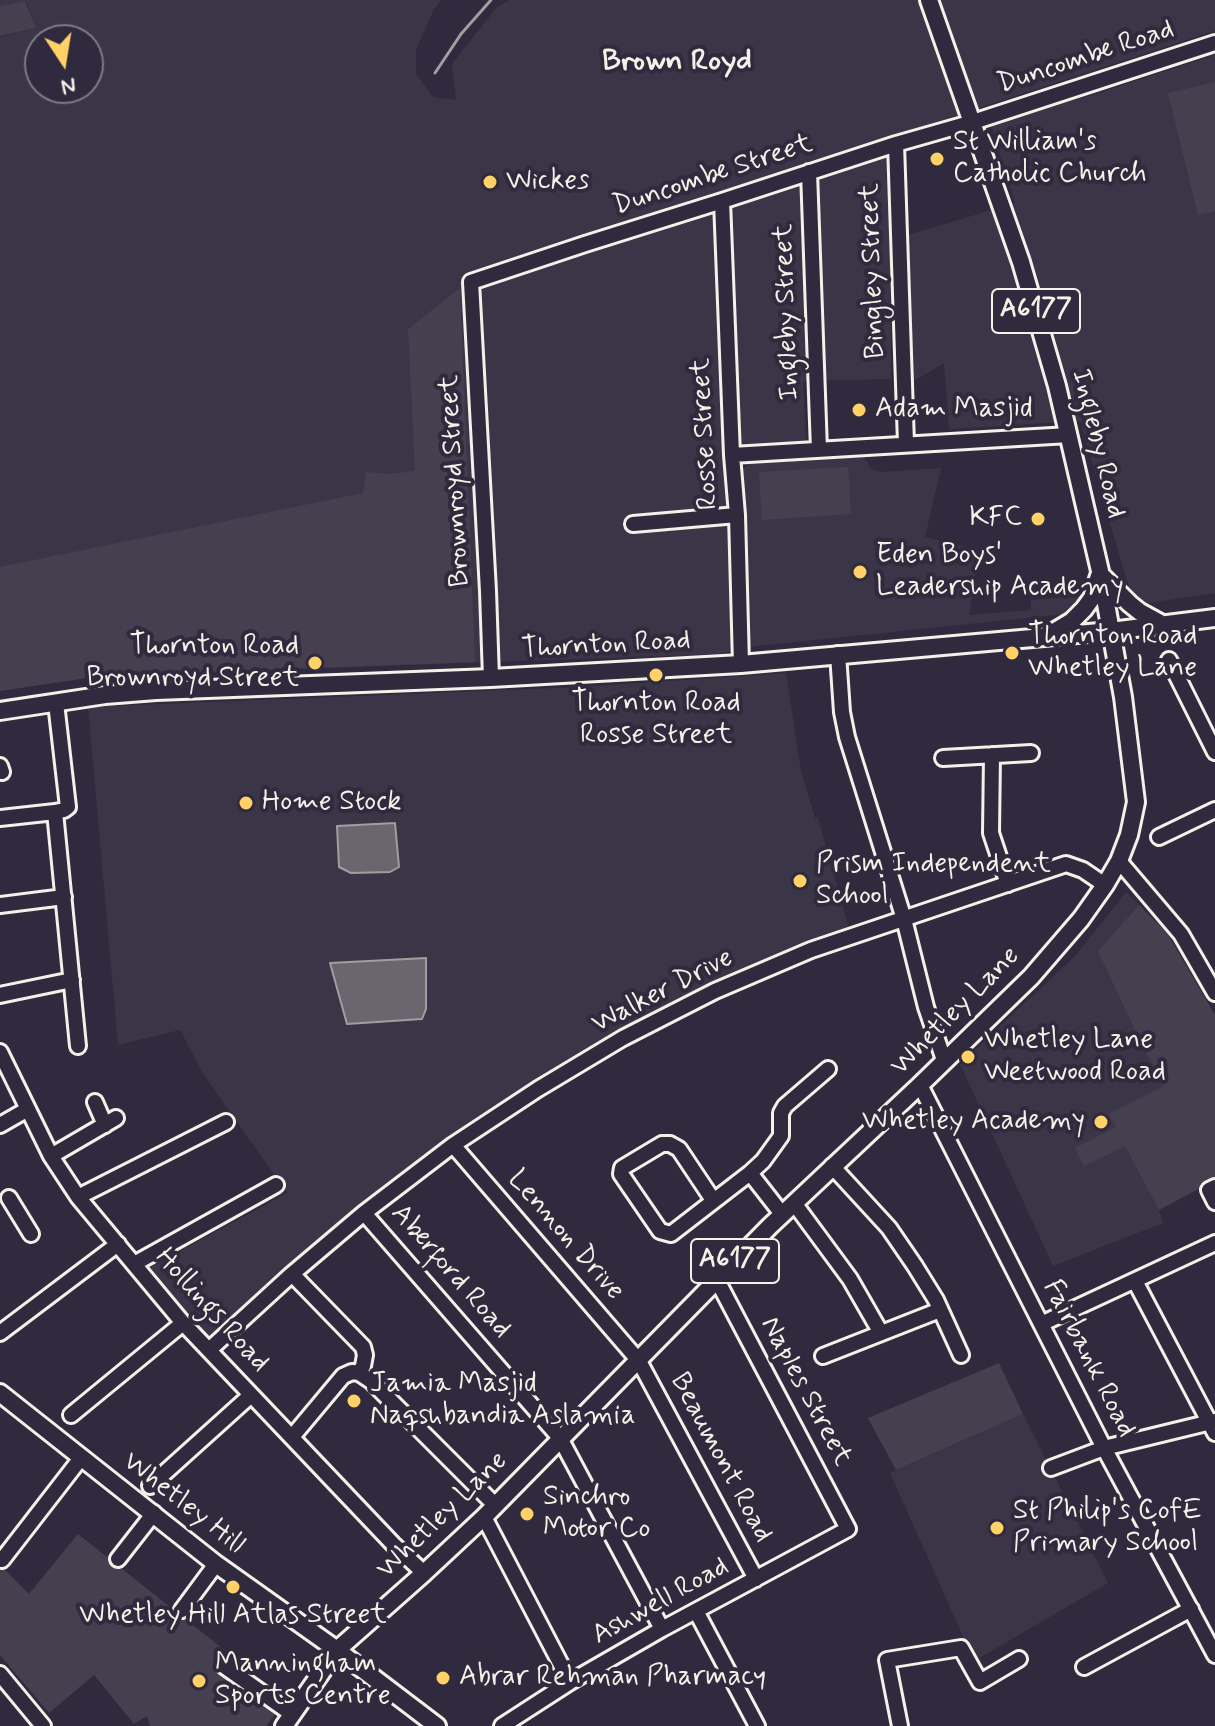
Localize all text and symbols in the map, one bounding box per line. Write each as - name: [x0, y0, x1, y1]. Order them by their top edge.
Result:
- street label: Duncombe Road: [993, 14, 1179, 102]
- north arrow: [24, 24, 104, 104]
- district label: Brown Royd: [602, 45, 752, 81]
- text: N: [58, 70, 79, 101]
- place label: St William's Catholic Church: [953, 126, 1147, 192]
- street label: Duncombe Street: [609, 128, 817, 224]
- marker: St William's Catholic Church: [928, 150, 946, 168]
- place label: Wickes: [506, 165, 589, 199]
- marker: Wickes: [481, 173, 499, 191]
- street label: Bingley Street: [854, 183, 894, 359]
- street label: Ingleby Street: [768, 223, 808, 401]
- road number: A6177: [992, 289, 1080, 333]
- street label: Rosse Street: [685, 357, 727, 511]
- street label: Ingleby Road: [1062, 366, 1132, 522]
- street label: Brownroyd Street: [434, 374, 478, 588]
- place label: Adam Masjid: [875, 393, 1033, 427]
- marker: Adam Masjid: [850, 401, 868, 419]
- place label: KFC: [969, 502, 1022, 536]
- marker: KFC: [1029, 510, 1047, 528]
- place label: Eden Boys' Leadership Academy: [876, 539, 1124, 605]
- marker: Eden Boys' Leadership Academy: [851, 563, 869, 581]
- place label: Thornton Road Whetley Lane: [1028, 620, 1197, 686]
- street label: Thornton Road: [521, 625, 691, 667]
- place label: Thornton Road Brownroyd Street: [86, 630, 299, 696]
- marker: Thornton Road Whetley Lane: [1003, 644, 1021, 662]
- marker: Thornton Road Brownroyd Street: [306, 654, 324, 672]
- marker: Thornton Road Rosse Street: [647, 666, 665, 684]
- place label: Thornton Road Rosse Street: [571, 687, 741, 753]
- place label: Home Stock: [262, 786, 401, 820]
- marker: Home Stock: [237, 794, 255, 812]
- place label: Prism Independent School: [816, 848, 1051, 914]
- marker: Prism Independent School: [791, 872, 809, 890]
- street label: Whetley Lane: [884, 940, 1028, 1084]
- street label: Walker Drive: [587, 942, 739, 1042]
- place label: Whetley Lane Weetwood Road: [984, 1024, 1166, 1090]
- marker: Whetley Lane Weetwood Road: [959, 1048, 977, 1066]
- place label: Whetley Academy: [862, 1105, 1085, 1139]
- marker: Whetley Academy: [1092, 1113, 1110, 1131]
- street label: Lennon Drive: [499, 1164, 631, 1308]
- street label: Aberford Road: [383, 1198, 517, 1346]
- road number: A6177: [691, 1239, 779, 1283]
- street label: Hollings Road: [147, 1242, 275, 1380]
- street label: Fairbank Road: [1034, 1275, 1142, 1443]
- street label: Naples Street: [752, 1312, 858, 1472]
- street label: Beaumont Road: [661, 1367, 779, 1549]
- place label: Jamia Masjid Naqshbandia Aslamia: [370, 1368, 635, 1434]
- marker: Jamia Masjid Naqshbandia Aslamia: [345, 1392, 363, 1410]
- street label: Whetley Lane: [371, 1445, 515, 1587]
- street label: Whetley Hill: [115, 1446, 251, 1562]
- place label: Sinchro Motor Co: [543, 1481, 651, 1547]
- place label: St Philip's CofE Primary School: [1013, 1495, 1202, 1561]
- marker: Sinchro Motor Co: [518, 1505, 536, 1523]
- marker: St Philip's CofE Primary School: [988, 1519, 1006, 1537]
- street label: Ashwell Road: [587, 1551, 735, 1653]
- marker: Whetley Hill Atlas Street: [224, 1578, 242, 1596]
- place label: Whetley Hill Atlas Street: [79, 1599, 387, 1633]
- place label: Manningham Sports Centre: [215, 1648, 391, 1714]
- place label: Abrar Rehman Pharmacy: [459, 1661, 766, 1695]
- marker: Abrar Rehman Pharmacy: [434, 1669, 452, 1687]
- marker: Manningham Sports Centre: [190, 1672, 208, 1690]

